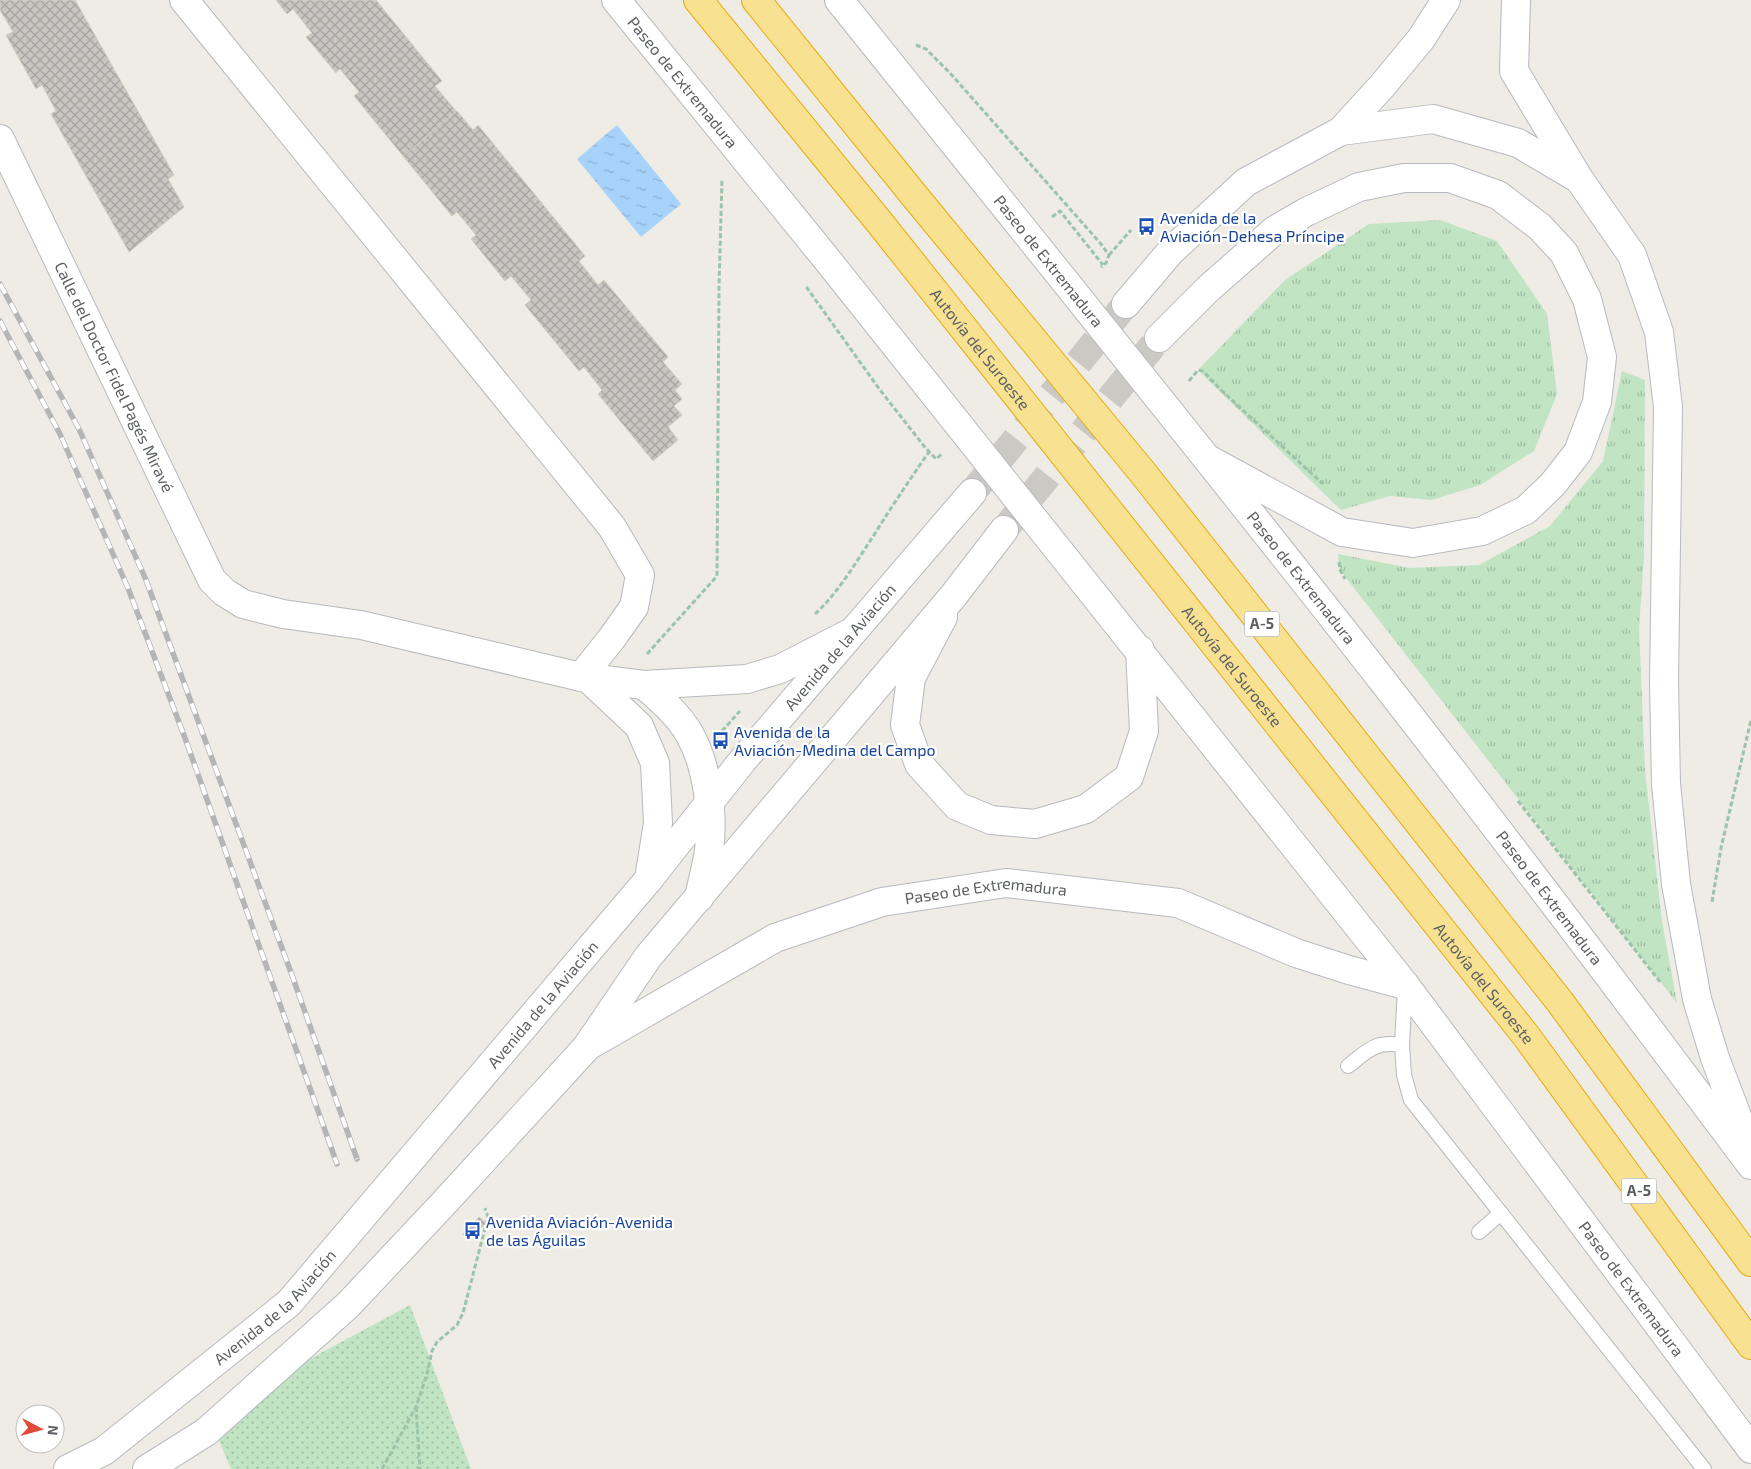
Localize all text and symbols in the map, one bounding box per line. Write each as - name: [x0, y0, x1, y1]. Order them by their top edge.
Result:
- street label: Paseo de Extremadura: [624, 12, 742, 151]
- street label: Paseo de Extremadura: [990, 191, 1108, 331]
- place label: Avenida de la Aviación-Dehesa Príncipe: [1160, 208, 1345, 245]
- bus stop icon: Avenida de la Aviación-Dehesa Príncipe: [1136, 217, 1156, 237]
- street label: Calle del Doctor Fidel Pagés Miravé: [51, 258, 178, 495]
- street label: Autovía del Suroeste: [927, 284, 1035, 413]
- street label: Paseo de Extremadura: [1244, 507, 1360, 647]
- street label: Avenida de la Aviación: [780, 579, 899, 714]
- street label: Autovía del Suroeste: [1179, 601, 1287, 730]
- road number: A-5: [1244, 612, 1280, 636]
- place label: Avenida de la Aviación-Medina del Campo: [734, 722, 936, 759]
- bus stop icon: Avenida de la Aviación-Medina del Campo: [710, 731, 730, 751]
- street label: Paseo de Extremadura: [1493, 827, 1607, 968]
- street label: Paseo de Extremadura: [903, 873, 1068, 907]
- street label: Autovía del Suroeste: [1431, 918, 1539, 1047]
- street label: Avenida de la Aviación: [483, 937, 601, 1071]
- road number: A-5: [1622, 1178, 1656, 1204]
- place label: Avenida Aviación-Avenida de las Águilas: [486, 1212, 673, 1249]
- street label: Paseo de Extremadura: [1575, 1217, 1688, 1360]
- bus stop icon: Avenida Aviación-Avenida de las Águilas: [462, 1221, 482, 1241]
- street label: Avenida de la Aviación: [210, 1245, 339, 1368]
- north arrow: [15, 1404, 65, 1454]
- text: N: [44, 1424, 62, 1436]

